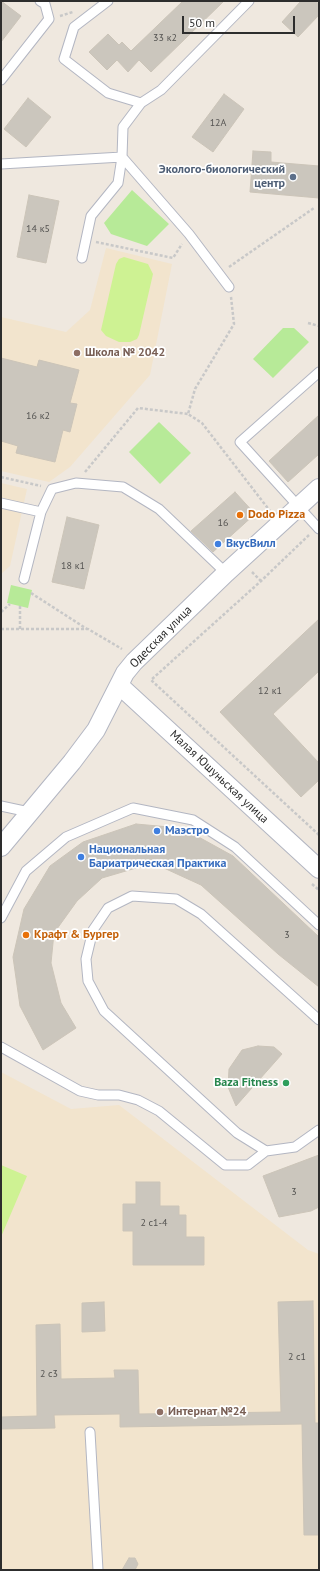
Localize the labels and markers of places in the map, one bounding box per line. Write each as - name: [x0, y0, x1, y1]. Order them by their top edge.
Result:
- place label: Эколого-биологический центр: [159, 163, 285, 191]
- marker: Эколого-биологический центр: [288, 172, 298, 182]
- place label: Школа № 2042: [85, 346, 165, 360]
- marker: Школа № 2042: [72, 348, 82, 358]
- place label: Dodo Pizza: [248, 508, 305, 522]
- marker: Dodo Pizza: [235, 510, 245, 520]
- place label: ВкусВилл: [226, 537, 276, 551]
- marker: ВкусВилл: [213, 539, 223, 549]
- place label: Маэстро: [165, 824, 209, 838]
- marker: Маэстро: [152, 826, 162, 836]
- place label: Национальная Бариатрическая Практика: [89, 843, 226, 871]
- marker: Национальная Бариатрическая Практика: [76, 852, 86, 862]
- place label: Крафт & Бургер: [34, 928, 119, 942]
- marker: Крафт & Бургер: [21, 930, 31, 940]
- place label: Baza Fitness: [214, 1076, 278, 1090]
- marker: Baza Fitness: [281, 1078, 291, 1088]
- place label: Интернат №24: [168, 1405, 246, 1419]
- marker: Интернат №24: [155, 1407, 165, 1417]

